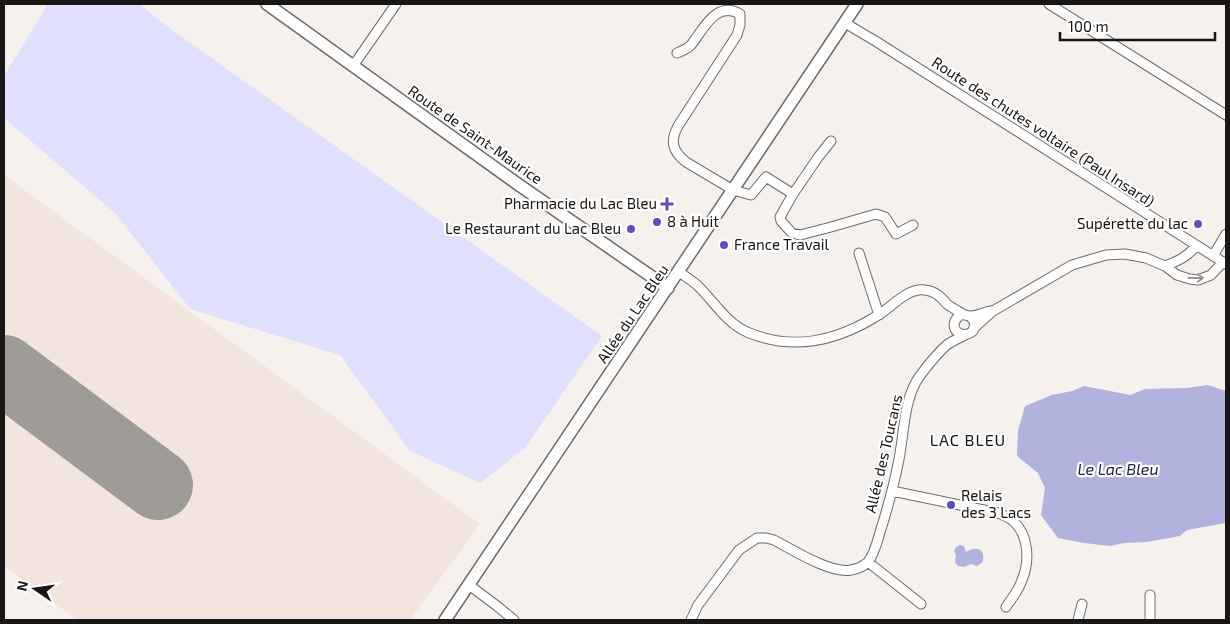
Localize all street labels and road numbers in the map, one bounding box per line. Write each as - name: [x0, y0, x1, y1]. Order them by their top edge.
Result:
- street label: Route des chutes voltaire (Paul Insard): [929, 52, 1158, 210]
- street label: Route de Saint-Maurice: [405, 81, 546, 187]
- street label: Allée du Lac Bleu: [593, 261, 672, 366]
- street label: Allée des Toucans: [861, 393, 905, 515]

